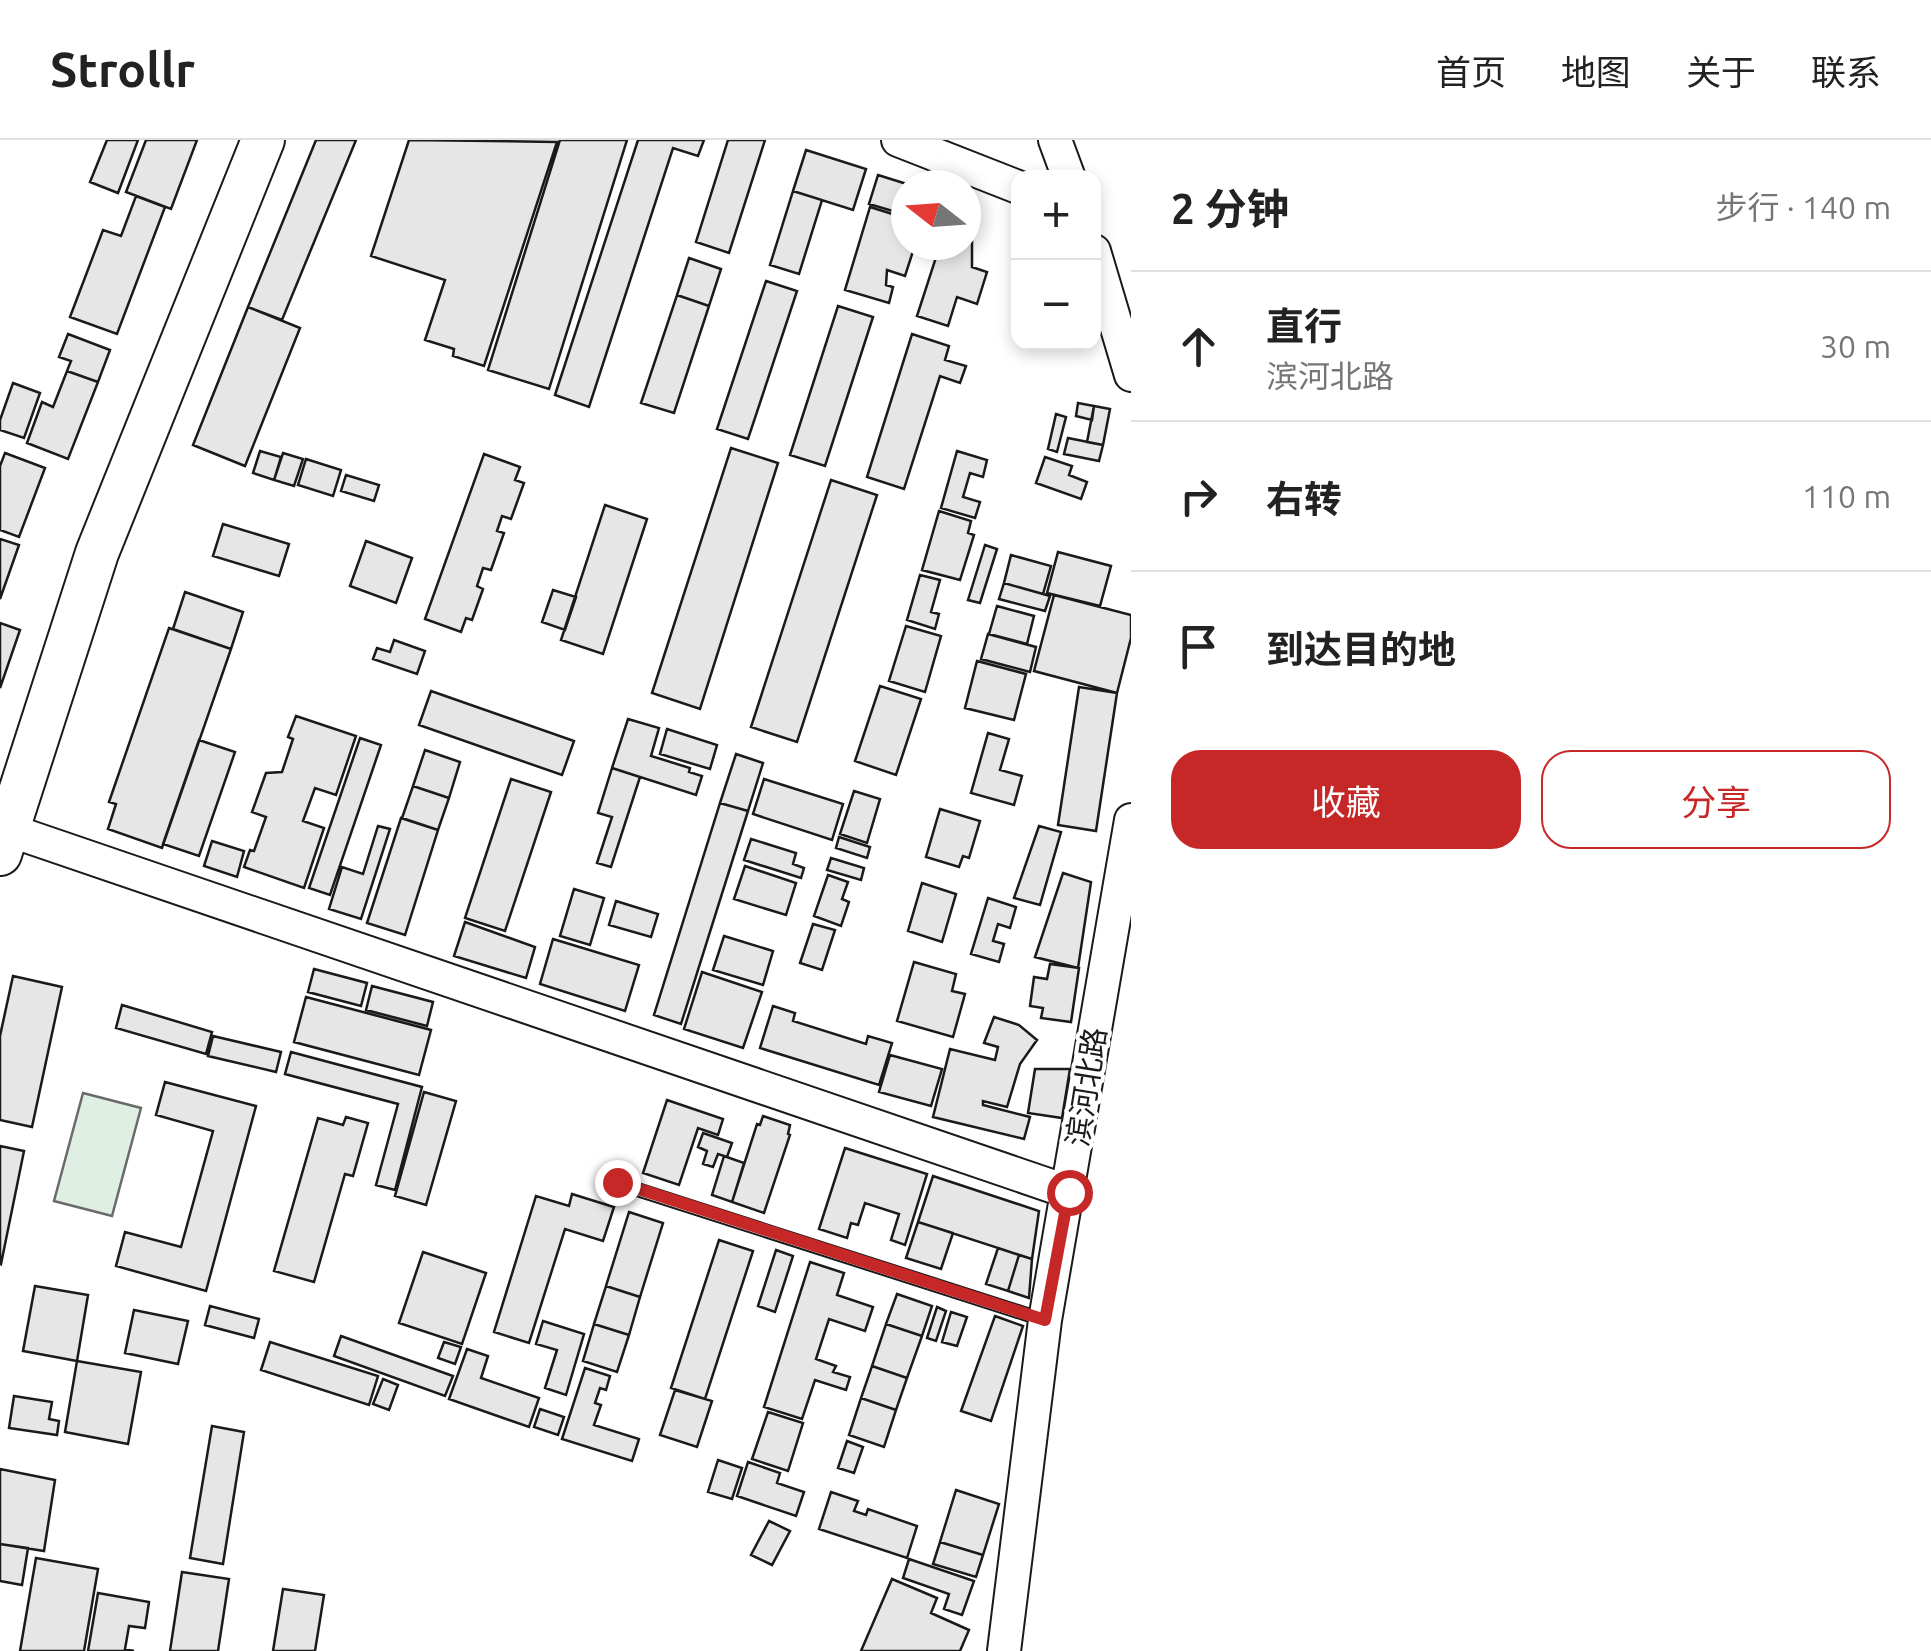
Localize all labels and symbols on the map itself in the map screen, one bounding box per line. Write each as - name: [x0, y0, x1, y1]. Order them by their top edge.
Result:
- north arrow: [891, 170, 981, 260]
- street label: 滨河北路: [1060, 1025, 1112, 1149]
- route end: [595, 1160, 641, 1206]
- route start: [1047, 1170, 1093, 1216]

